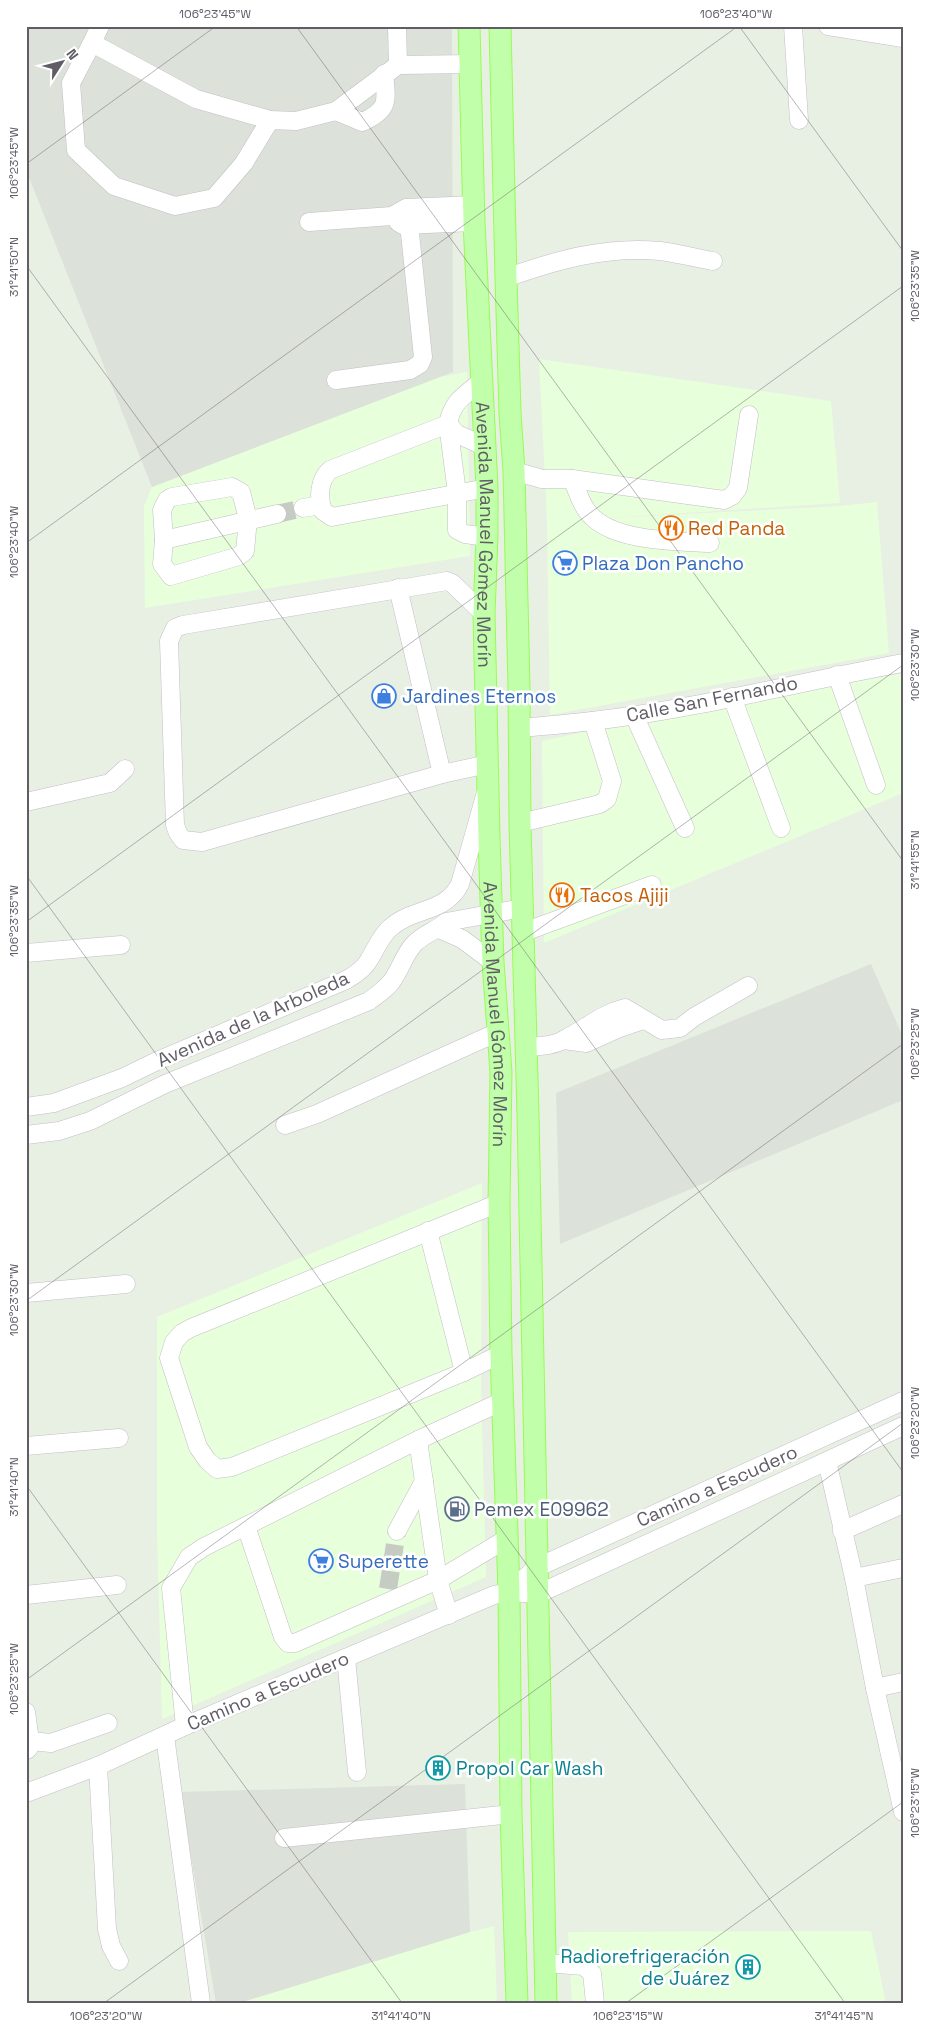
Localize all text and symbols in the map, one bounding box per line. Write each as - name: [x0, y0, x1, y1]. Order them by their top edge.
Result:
- text: 106°23'45"W: [179, 6, 251, 22]
- text: 106°23'40"W: [700, 6, 773, 22]
- north arrow: [38, 38, 88, 88]
- text: N: [62, 45, 83, 63]
- text: 106°23'45"W: [6, 127, 22, 199]
- text: 31°41'50"N: [6, 237, 22, 297]
- text: 106°23'35"W: [907, 249, 923, 322]
- street label: Avenida Manuel Gómez Morín: [470, 401, 500, 668]
- text: 106°23'40"W: [6, 505, 22, 578]
- restaurant icon: Red Panda: [658, 515, 684, 541]
- place label: Red Panda: [688, 516, 785, 541]
- supermarket icon: Plaza Don Pancho: [552, 550, 578, 576]
- place label: Plaza Don Pancho: [582, 551, 744, 576]
- text: 106°23'30"W: [907, 628, 923, 701]
- street label: Calle San Fernando: [624, 670, 800, 728]
- shop icon: Jardines Eternos: [371, 683, 397, 709]
- place label: Jardines Eternos: [402, 684, 556, 709]
- text: 31°41'55"N: [907, 830, 923, 890]
- street label: Avenida Manuel Gómez Morín: [478, 881, 514, 1148]
- restaurant icon: Tacos Ajiji: [549, 882, 575, 908]
- place label: Tacos Ajiji: [580, 883, 669, 908]
- text: 106°23'35"W: [6, 884, 22, 957]
- street label: Avenida de la Arboleda: [153, 965, 353, 1073]
- text: 106°23'25"W: [907, 1007, 923, 1080]
- text: 106°23'30"W: [6, 1263, 22, 1336]
- text: 106°23'20"W: [907, 1386, 923, 1459]
- street label: Camino a Escudero: [632, 1439, 802, 1533]
- text: 31°41'40"N: [6, 1457, 22, 1517]
- fuel station icon: Pemex E09962: [444, 1496, 470, 1522]
- place label: Pemex E09962: [474, 1497, 609, 1522]
- supermarket icon: Superette: [308, 1548, 334, 1574]
- place label: Superette: [338, 1549, 429, 1574]
- text: 106°23'25"W: [6, 1642, 22, 1715]
- street label: Camino a Escudero: [183, 1646, 353, 1736]
- building icon: Propol Car Wash: [425, 1755, 451, 1781]
- place label: Propol Car Wash: [456, 1756, 603, 1781]
- text: 106°23'15"W: [907, 1768, 923, 1838]
- place label: Radiorefrigeración de Juárez: [560, 1944, 730, 1991]
- building icon: Radiorefrigeración de Juárez: [735, 1954, 761, 1980]
- text: 106°23'20"W: [70, 2008, 143, 2024]
- text: 31°41'40"N: [371, 2008, 431, 2024]
- text: 106°23'15"W: [593, 2008, 663, 2024]
- text: 31°41'45"N: [814, 2008, 874, 2024]

